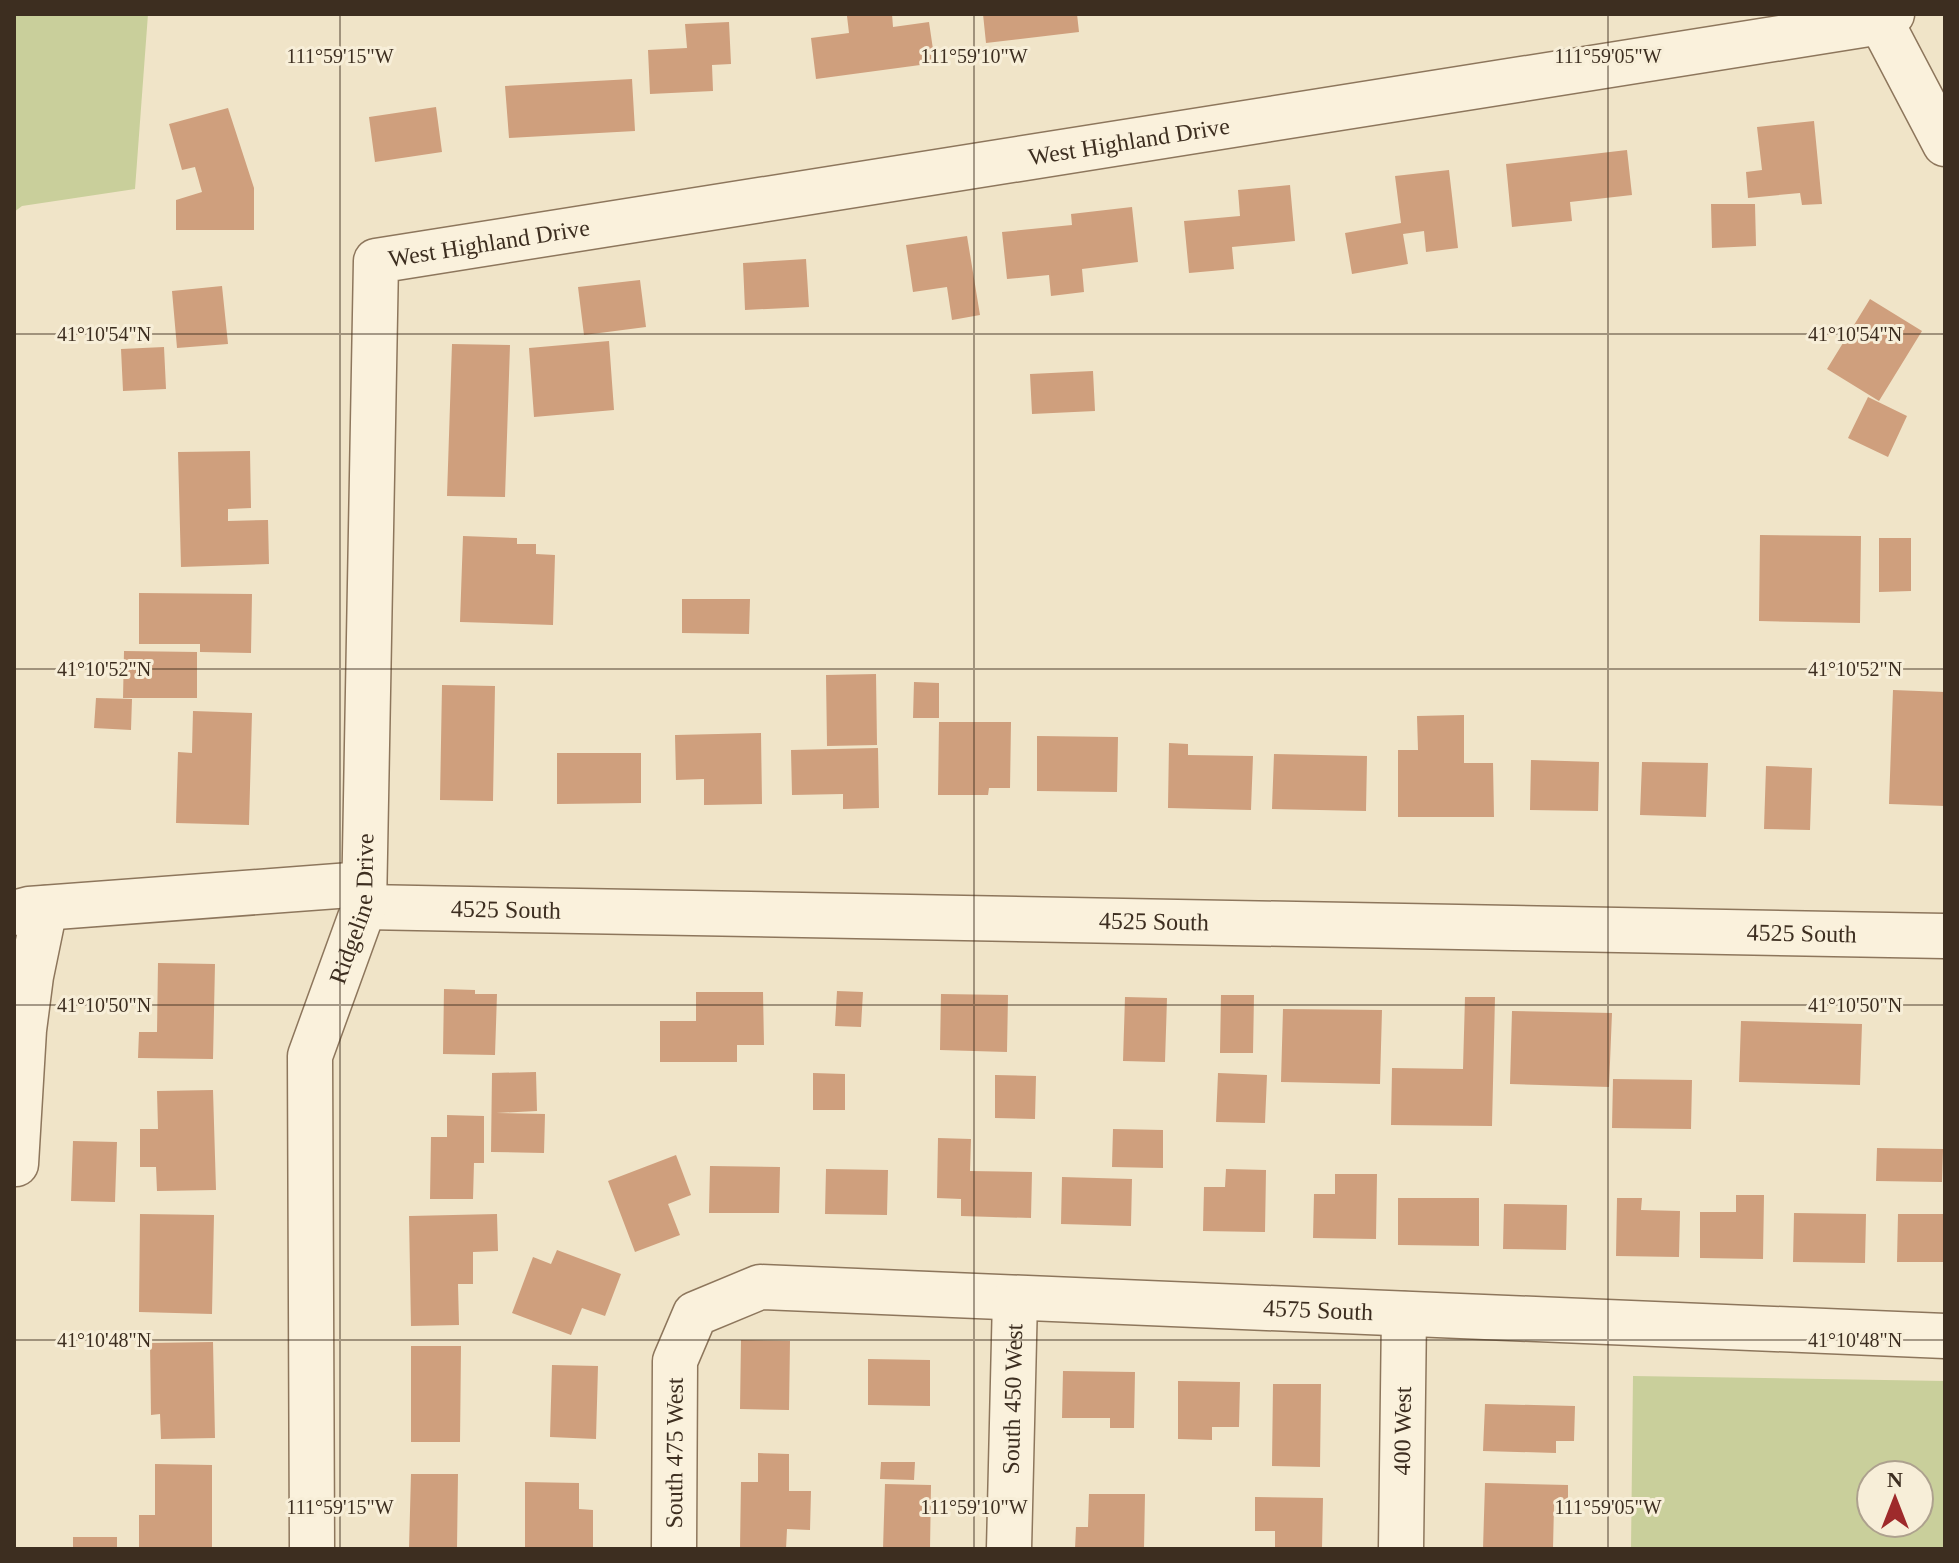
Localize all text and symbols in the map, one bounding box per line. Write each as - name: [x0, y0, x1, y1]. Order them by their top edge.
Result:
- text: 111°59'15"W: [286, 45, 394, 67]
- text: 111°59'10"W: [920, 45, 1028, 67]
- text: 111°59'05"W: [1554, 45, 1662, 67]
- street label: West Highland Drive: [1026, 113, 1231, 170]
- street label: West Highland Drive: [386, 214, 591, 272]
- text: 41°10'54"N: [57, 323, 151, 345]
- text: 41°10'54"N: [1808, 323, 1902, 345]
- text: 41°10'52"N: [57, 658, 151, 680]
- text: 41°10'52"N: [1808, 658, 1902, 680]
- street label: Ridgeline Drive: [324, 833, 378, 987]
- street label: 4525 South: [451, 896, 561, 924]
- street label: 4525 South: [1099, 907, 1209, 935]
- street label: 4525 South: [1747, 919, 1857, 947]
- text: 41°10'50"N: [57, 994, 151, 1016]
- text: 41°10'50"N: [1808, 994, 1902, 1016]
- street label: 4575 South: [1263, 1295, 1374, 1325]
- street label: South 450 West: [998, 1323, 1027, 1475]
- text: 41°10'48"N: [57, 1329, 151, 1351]
- text: 41°10'48"N: [1808, 1329, 1902, 1351]
- street label: South 475 West: [661, 1377, 688, 1529]
- street label: 400 West: [1389, 1386, 1416, 1476]
- north arrow: [1855, 1459, 1935, 1539]
- text: N: [1887, 1467, 1903, 1492]
- text: 111°59'15"W: [286, 1496, 394, 1518]
- text: 111°59'10"W: [920, 1496, 1028, 1518]
- text: 111°59'05"W: [1554, 1496, 1662, 1518]

